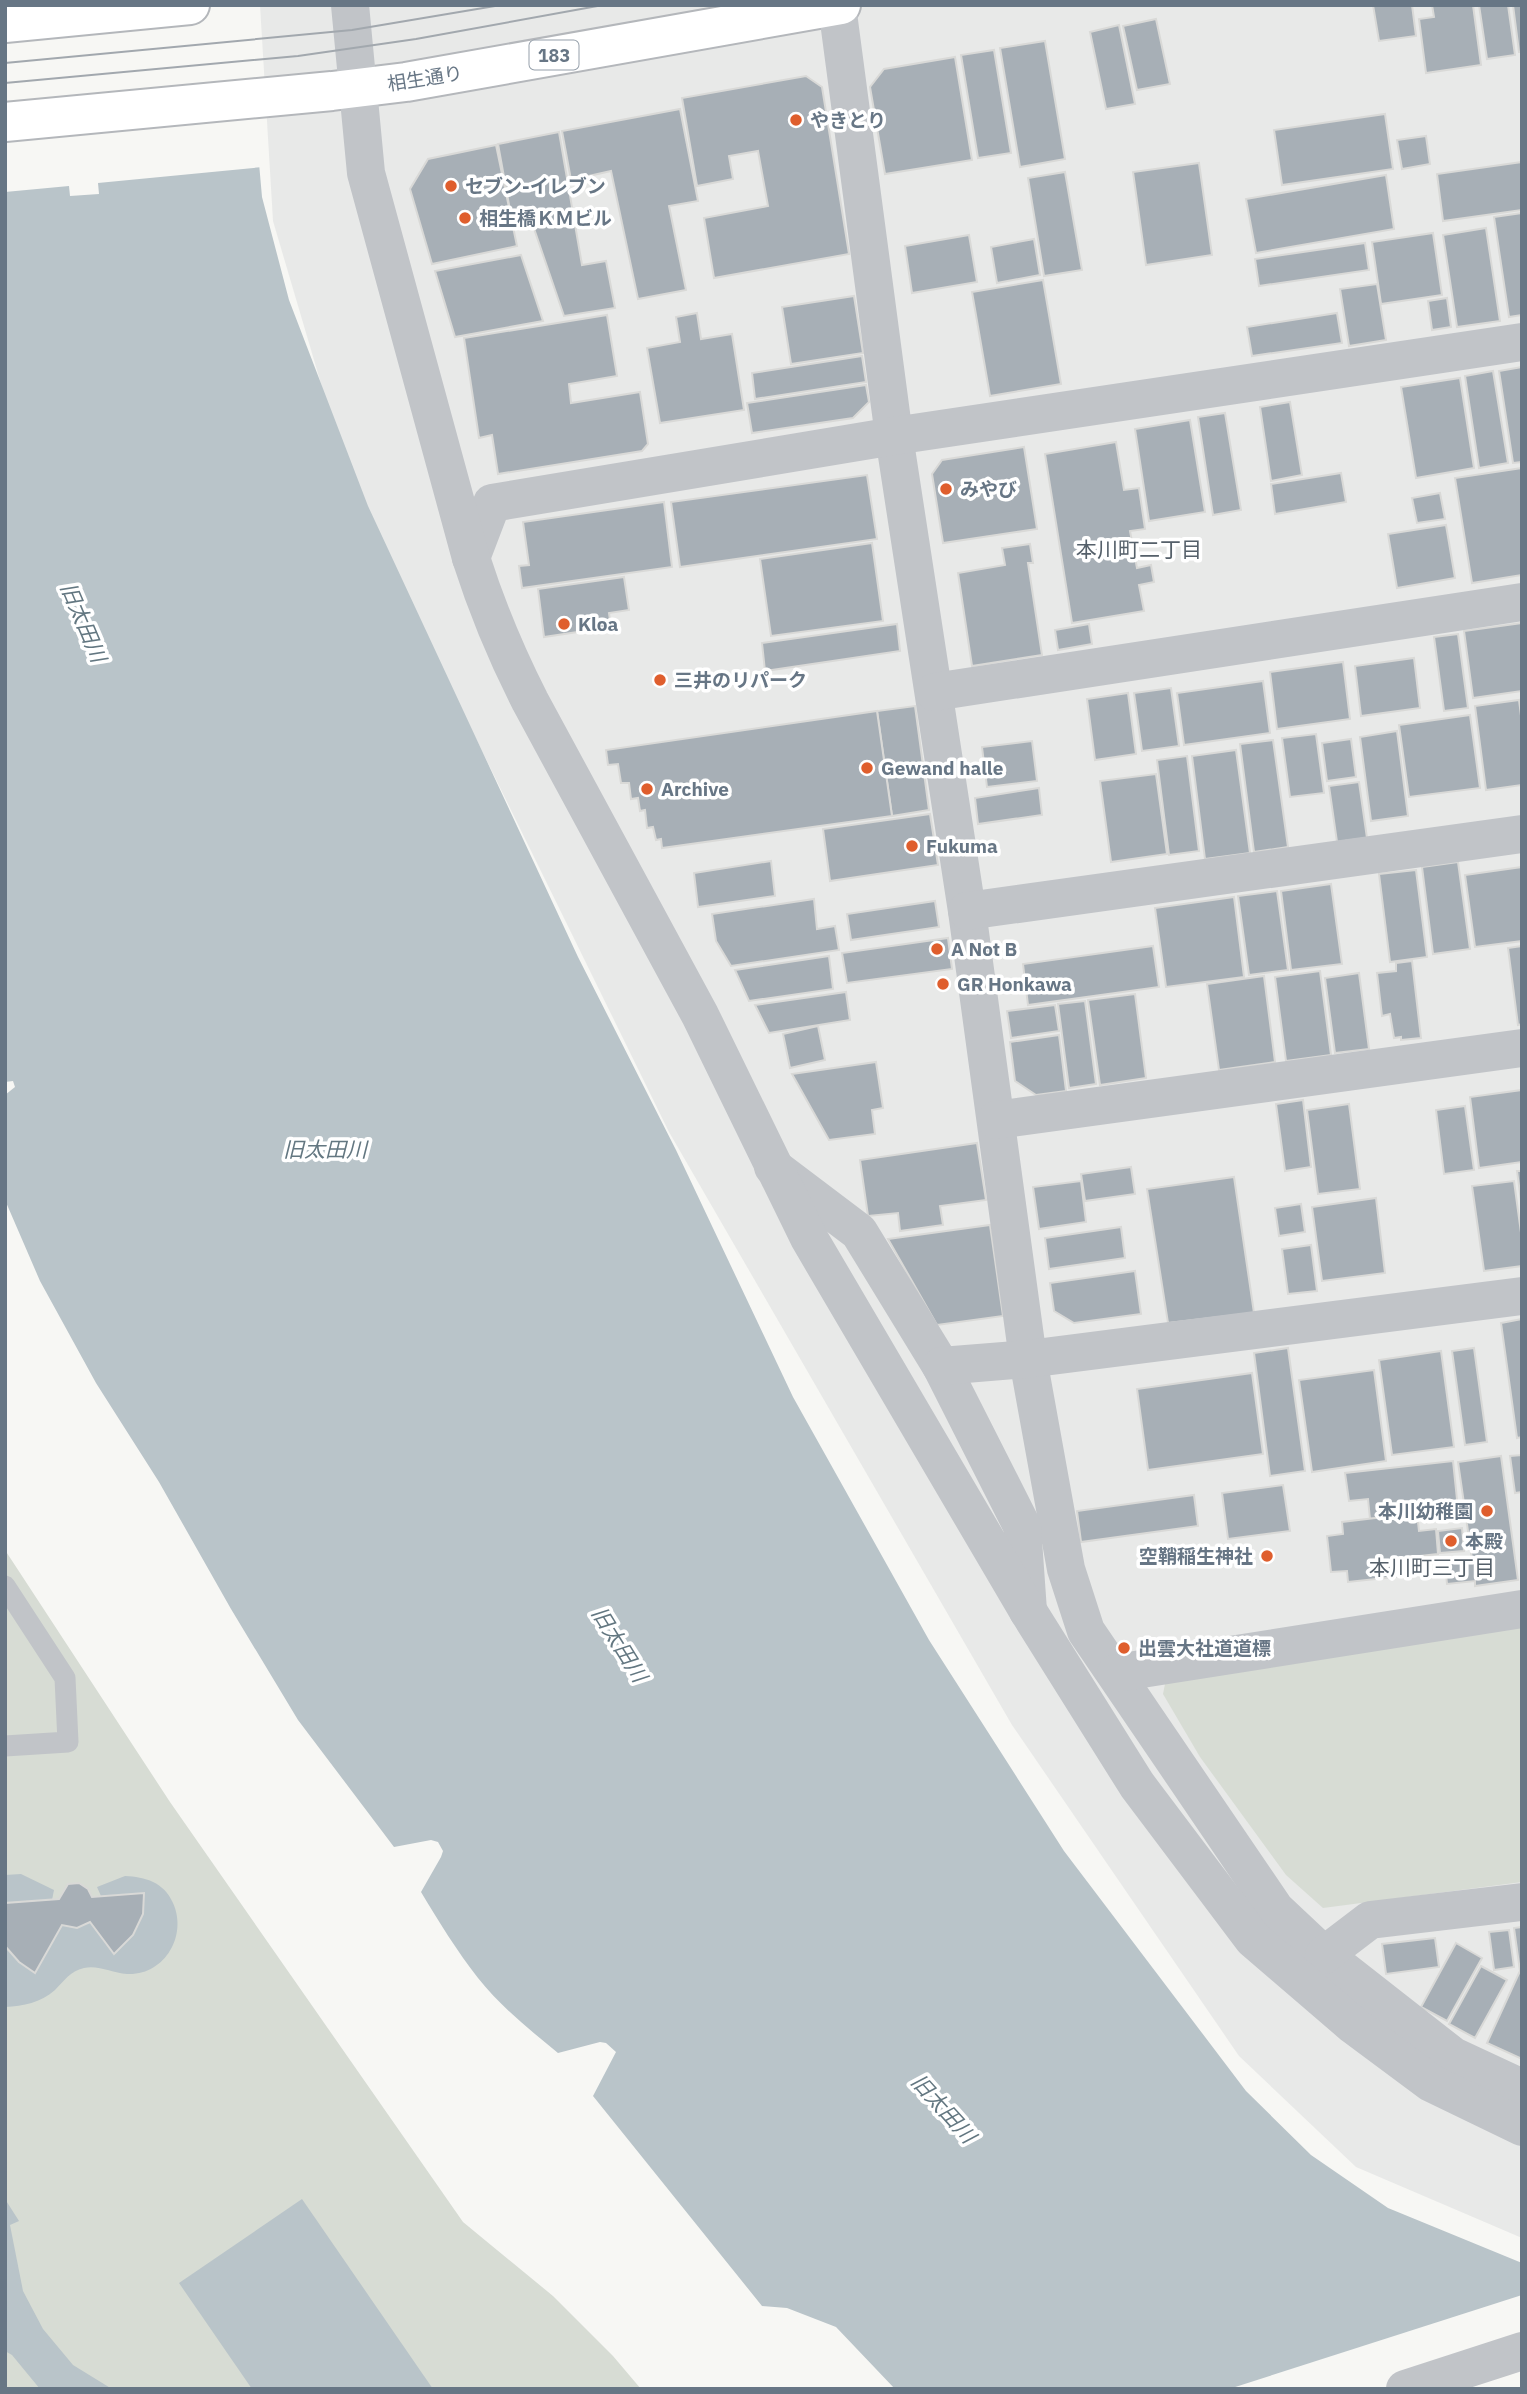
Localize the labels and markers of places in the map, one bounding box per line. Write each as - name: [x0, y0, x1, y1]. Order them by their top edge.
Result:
- place label: やきとり: [810, 108, 886, 132]
- marker: やきとり: [788, 112, 804, 128]
- place label: セブン-イレブン: [465, 174, 606, 198]
- marker: セブン-イレブン: [443, 178, 459, 194]
- place label: 相生橋ＫＭビル: [479, 206, 612, 230]
- marker: 相生橋ＫＭビル: [457, 210, 473, 226]
- place label: みやび: [960, 477, 1017, 501]
- marker: みやび: [938, 481, 954, 497]
- place label: Kloa: [578, 612, 619, 636]
- marker: Kloa: [556, 616, 572, 632]
- place label: 三井のリパーク: [674, 668, 807, 692]
- marker: 三井のリパーク: [652, 672, 668, 688]
- place label: Gewand halle: [881, 756, 1003, 780]
- marker: Gewand halle: [859, 760, 875, 776]
- place label: Archive: [661, 777, 729, 801]
- marker: Archive: [639, 781, 655, 797]
- place label: Fukuma: [926, 834, 998, 858]
- marker: Fukuma: [904, 838, 920, 854]
- place label: A Not B: [951, 937, 1017, 961]
- marker: A Not B: [929, 941, 945, 957]
- place label: GR Honkawa: [957, 972, 1072, 996]
- marker: GR Honkawa: [935, 976, 951, 992]
- place label: 本川幼稚園: [1378, 1499, 1473, 1523]
- marker: 本川幼稚園: [1479, 1503, 1495, 1519]
- place label: 本殿: [1465, 1529, 1503, 1553]
- marker: 本殿: [1443, 1533, 1459, 1549]
- place label: 空鞘稲生神社: [1139, 1544, 1253, 1568]
- marker: 空鞘稲生神社: [1259, 1548, 1275, 1564]
- place label: 出雲大社道道標: [1138, 1636, 1271, 1660]
- marker: 出雲大社道道標: [1116, 1640, 1132, 1656]

